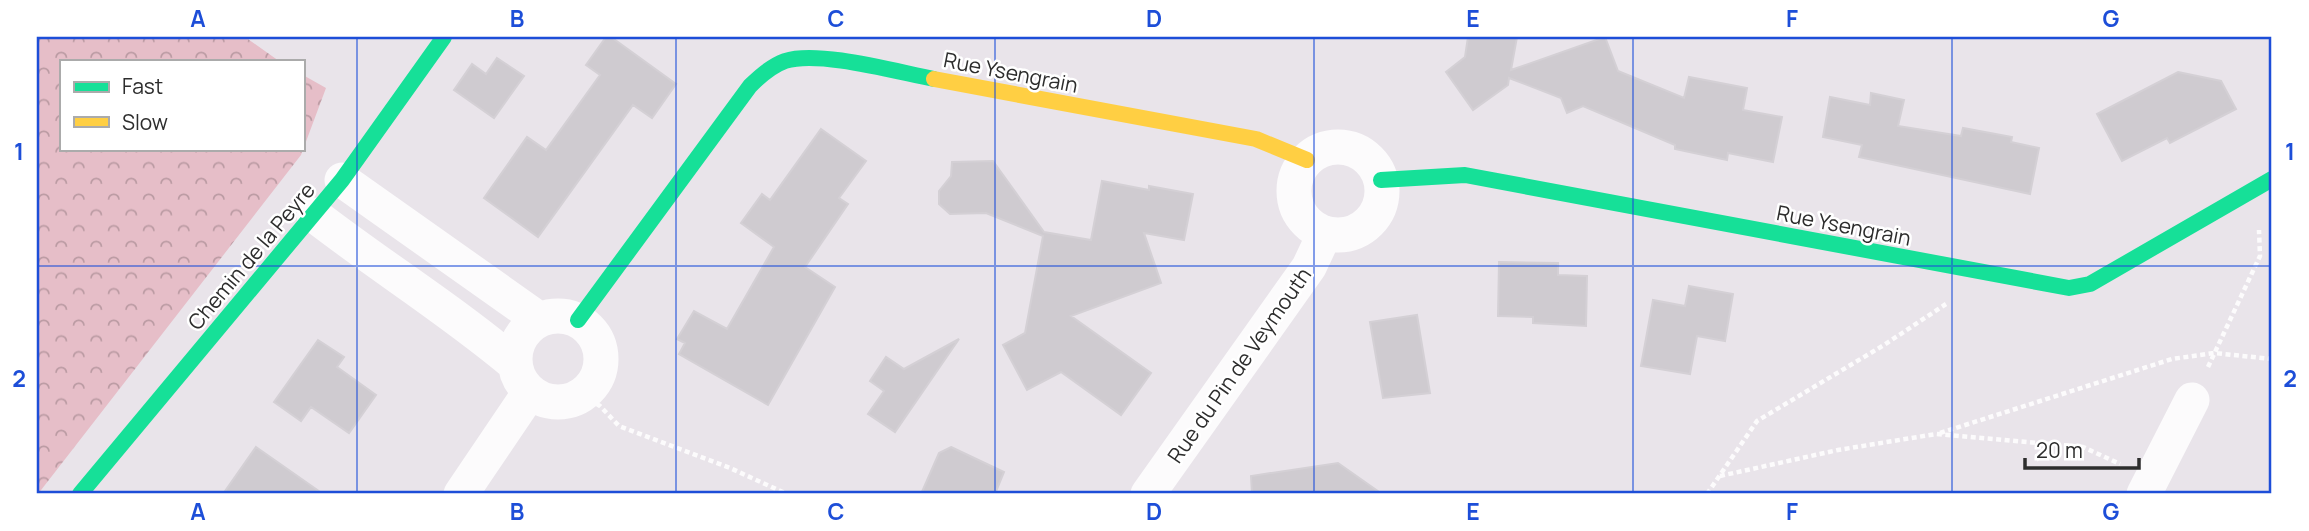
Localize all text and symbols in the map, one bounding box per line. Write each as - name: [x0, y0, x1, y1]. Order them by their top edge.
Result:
- text: A: [190, 2, 206, 34]
- text: B: [510, 2, 524, 34]
- text: C: [828, 2, 845, 34]
- text: D: [1146, 2, 1162, 34]
- text: E: [1466, 2, 1480, 34]
- text: F: [1786, 2, 1798, 34]
- text: G: [2103, 2, 2120, 34]
- street label: Rue Ysengrain: [941, 45, 1081, 99]
- legend: [60, 60, 304, 150]
- text: Fast: [122, 72, 163, 100]
- text: Slow: [122, 108, 168, 136]
- text: 1: [14, 135, 24, 167]
- text: 1: [2285, 135, 2295, 167]
- street label: Chemin de la Peyre: [181, 177, 321, 335]
- street label: Rue Ysengrain: [1774, 198, 1914, 252]
- street label: Rue du Pin de Veymouth: [1161, 262, 1317, 468]
- text: 2: [12, 362, 26, 394]
- text: 2: [2283, 362, 2297, 394]
- scale bar: [2025, 426, 2139, 470]
- text: 20 m: [2036, 436, 2083, 464]
- text: A: [190, 495, 206, 527]
- text: B: [510, 495, 524, 527]
- text: C: [828, 495, 845, 527]
- text: D: [1146, 495, 1162, 527]
- text: E: [1466, 495, 1480, 527]
- text: F: [1786, 495, 1798, 527]
- text: G: [2103, 495, 2120, 527]

